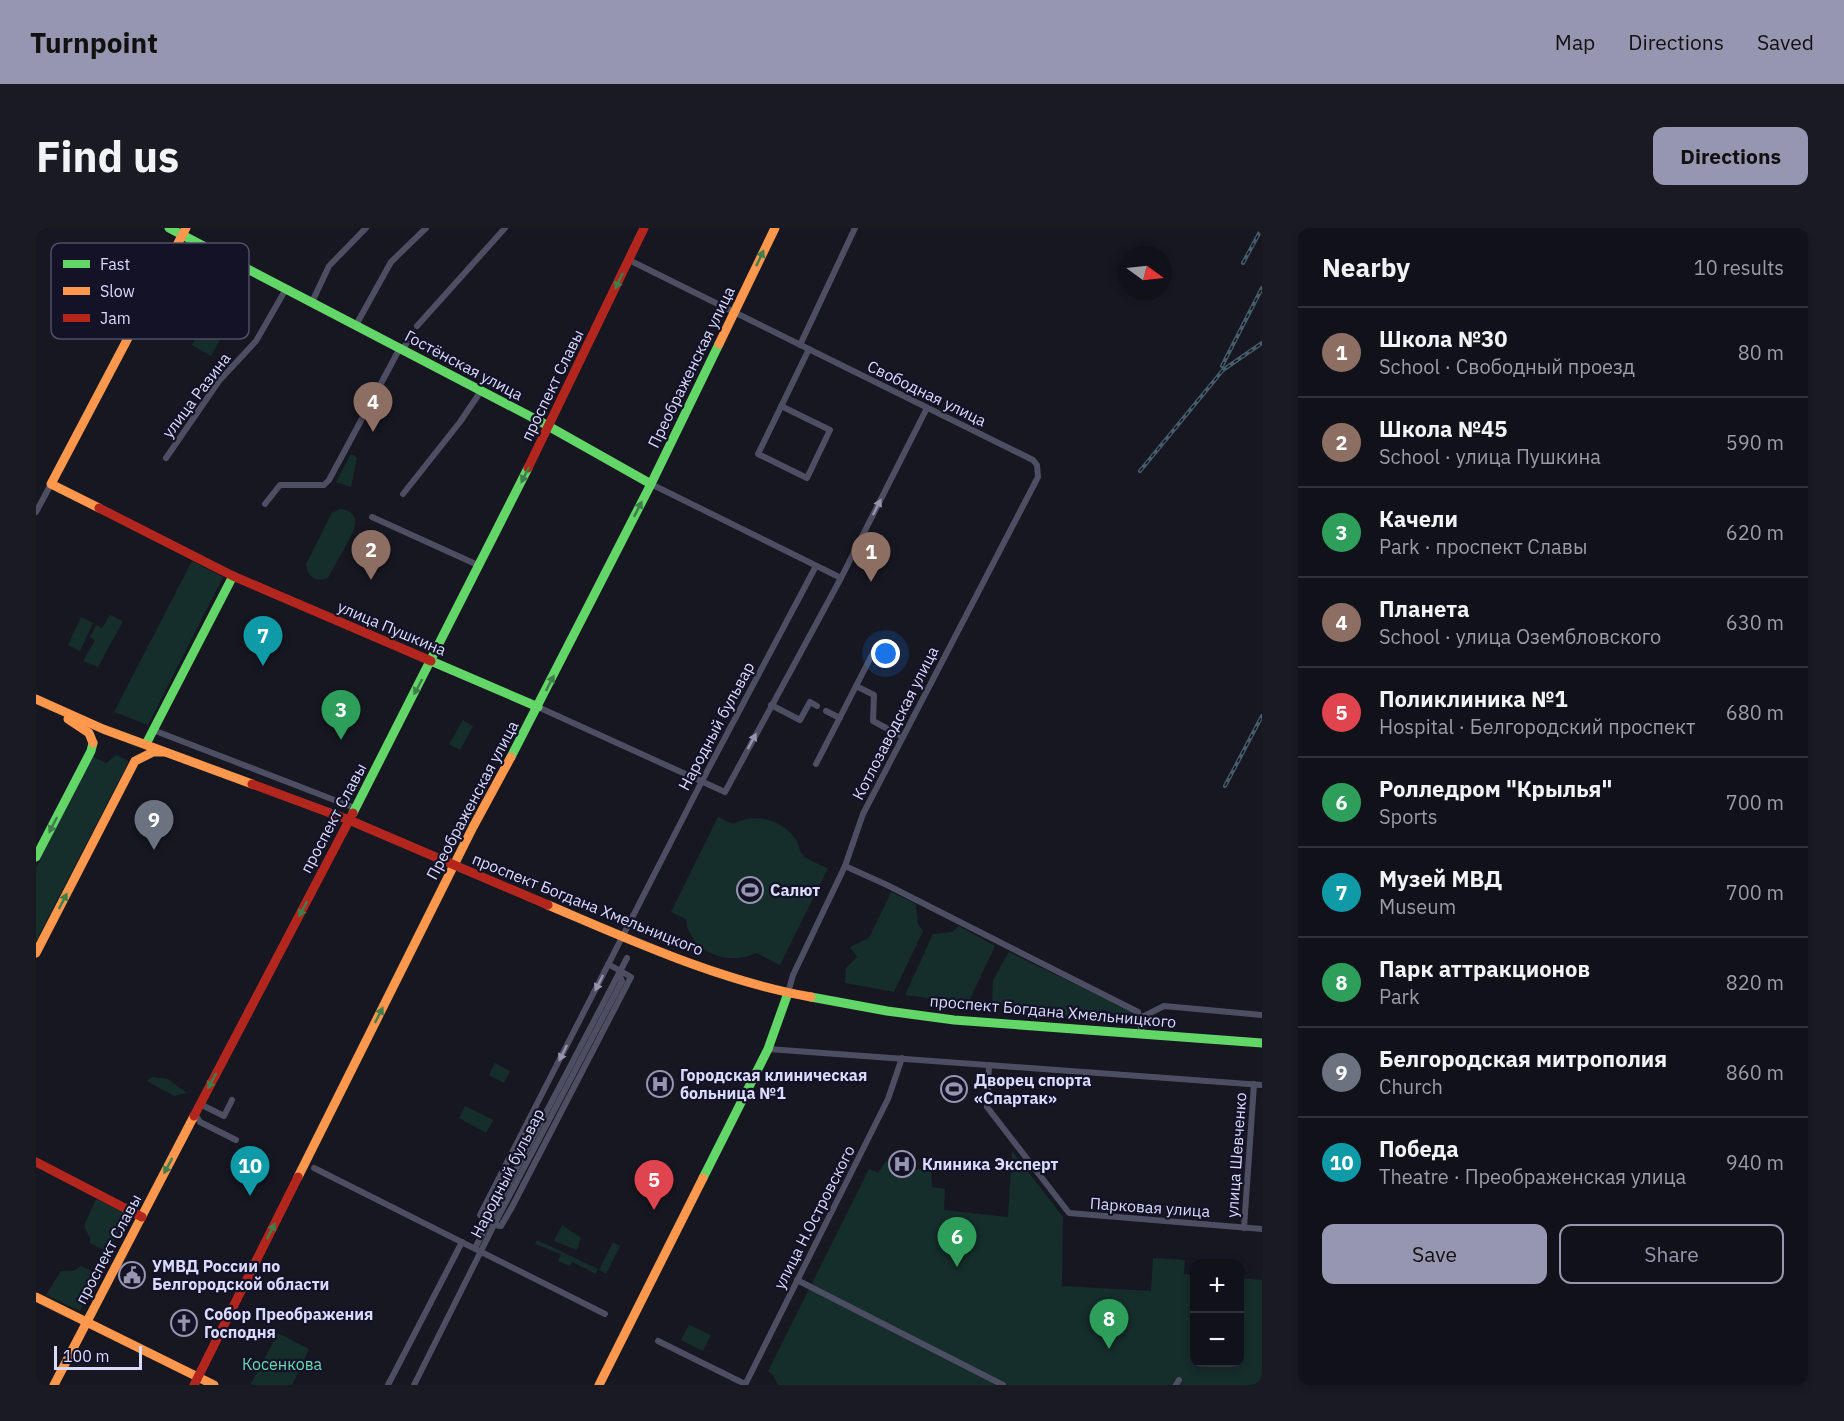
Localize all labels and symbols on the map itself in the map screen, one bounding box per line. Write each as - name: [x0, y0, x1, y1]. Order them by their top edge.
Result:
- legend: [51, 243, 249, 339]
- north arrow: [1118, 246, 1172, 300]
- one-way arrow: [756, 250, 765, 267]
- text: Fast: [100, 254, 130, 274]
- one-way arrow: [614, 272, 624, 290]
- text: Slow: [100, 281, 135, 301]
- street label: Преображенская улица: [643, 283, 739, 451]
- text: Jam: [100, 308, 131, 328]
- street label: Гостёнская улица: [402, 325, 527, 405]
- street label: проспект Славы: [516, 326, 588, 444]
- street label: улица Разина: [157, 348, 235, 442]
- street label: Свободная улица: [864, 356, 990, 431]
- pin: 4: [354, 382, 392, 432]
- one-way arrow: [520, 467, 530, 484]
- one-way arrow: [871, 498, 881, 516]
- one-way arrow: [634, 501, 643, 518]
- pin: 2: [352, 530, 390, 580]
- pin: 1: [852, 532, 890, 582]
- street label: улица Пушкина: [335, 596, 450, 660]
- pin: 7: [244, 616, 282, 666]
- your location: [871, 639, 900, 668]
- street label: Котлозаводская улица: [848, 642, 943, 803]
- street label: Народный бульвар: [674, 658, 758, 794]
- one-way arrow: [545, 675, 555, 692]
- one-way arrow: [414, 679, 423, 696]
- pin: 3: [322, 690, 360, 740]
- street label: Преображенская улица: [422, 717, 523, 883]
- one-way arrow: [747, 732, 757, 749]
- street label: проспект Славы: [296, 760, 370, 876]
- pin: 9: [134, 800, 174, 850]
- one-way arrow: [48, 816, 58, 833]
- street label: проспект Богдана Хмельницкого: [469, 848, 707, 960]
- sports icon: Салют: [735, 875, 765, 905]
- place label: Салют: [770, 880, 820, 900]
- one-way arrow: [58, 892, 68, 909]
- one-way arrow: [298, 900, 308, 917]
- one-way arrow: [594, 974, 604, 991]
- street label: проспект Богдана Хмельницкого: [929, 990, 1177, 1032]
- one-way arrow: [374, 1006, 384, 1023]
- one-way arrow: [558, 1044, 568, 1062]
- place label: Городская клиническая больница №1: [680, 1065, 867, 1103]
- hospital icon: Городская клиническая больница №1: [645, 1069, 675, 1099]
- place label: Дворец спорта «Спартак»: [974, 1070, 1091, 1108]
- one-way arrow: [207, 1073, 217, 1090]
- sports icon: Дворец спорта «Спартак»: [939, 1074, 969, 1104]
- street label: улица Шевченко: [1222, 1092, 1250, 1218]
- street label: Народный бульвар: [466, 1105, 548, 1241]
- street label: улица Н.Островского: [769, 1142, 859, 1292]
- pin: 10: [230, 1146, 270, 1196]
- hospital icon: Клиника Эксперт: [887, 1149, 917, 1179]
- place label: Клиника Эксперт: [922, 1154, 1059, 1174]
- one-way arrow: [163, 1158, 173, 1175]
- pin: 5: [634, 1160, 674, 1210]
- street label: проспект Славы: [71, 1191, 145, 1307]
- street label: Парковая улица: [1089, 1193, 1211, 1221]
- pin: 6: [938, 1218, 976, 1267]
- one-way arrow: [266, 1222, 276, 1239]
- place label: УМВД России по Белгородской области: [152, 1256, 329, 1294]
- public building icon: УМВД России по Белгородской области: [117, 1260, 147, 1290]
- pin: 8: [1090, 1300, 1128, 1349]
- place label: Собор Преображения Господня: [204, 1304, 373, 1342]
- church icon: Собор Преображения Господня: [169, 1308, 199, 1338]
- scale bar: [54, 1343, 142, 1370]
- park label: Косенкова: [242, 1354, 323, 1374]

